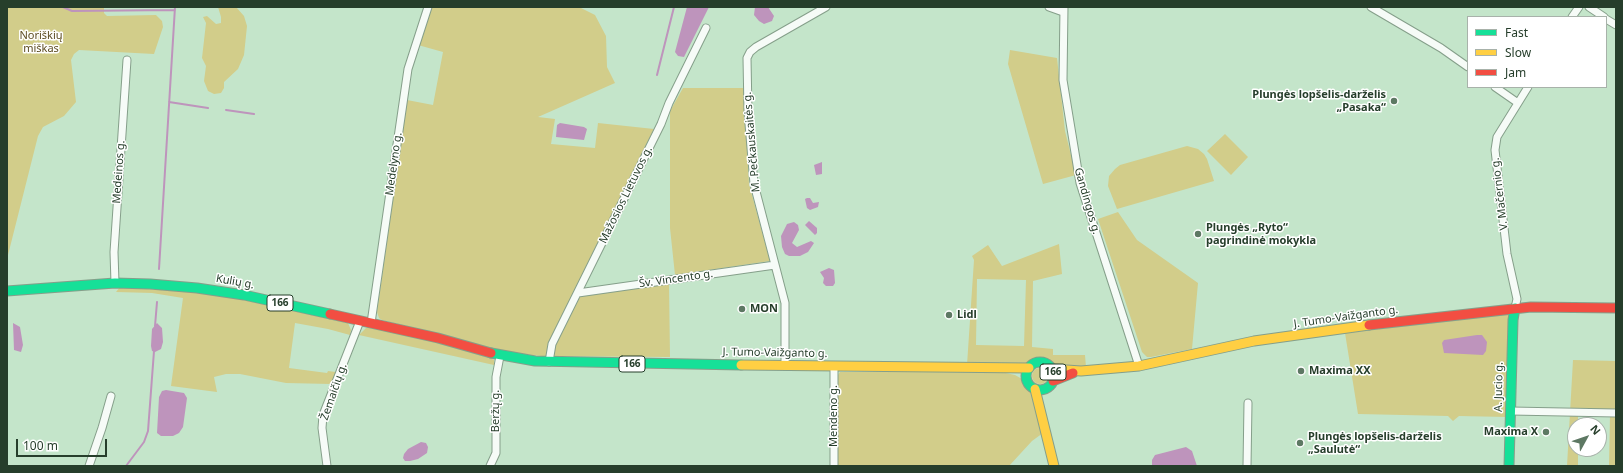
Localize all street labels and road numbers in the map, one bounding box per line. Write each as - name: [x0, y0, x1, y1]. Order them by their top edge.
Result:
- street label: M. Pečkauskaitės g.: [741, 91, 763, 193]
- street label: Medelyno g.: [383, 132, 405, 196]
- street label: Medeinos g.: [110, 140, 128, 204]
- street label: Mažosios Lietuvos g.: [597, 144, 655, 246]
- street label: V. Mačernio g.: [1489, 157, 1511, 231]
- street label: Gandingos g.: [1071, 166, 1103, 236]
- street label: Šv. Vincento g.: [638, 267, 714, 291]
- street label: Kulių g.: [215, 272, 255, 292]
- road number: 166: [267, 295, 293, 311]
- street label: J. Tumo-Vaižganto g.: [1293, 303, 1399, 331]
- street label: J. Tumo-Vaižganto g.: [722, 345, 828, 361]
- road number: 166: [619, 356, 645, 372]
- street label: Žemaičių g.: [318, 362, 350, 422]
- street label: A. Jucio g.: [1492, 362, 1506, 412]
- road number: 166: [1040, 364, 1066, 380]
- street label: Mendeno g.: [827, 385, 841, 447]
- street label: Beržų g.: [489, 390, 503, 432]

